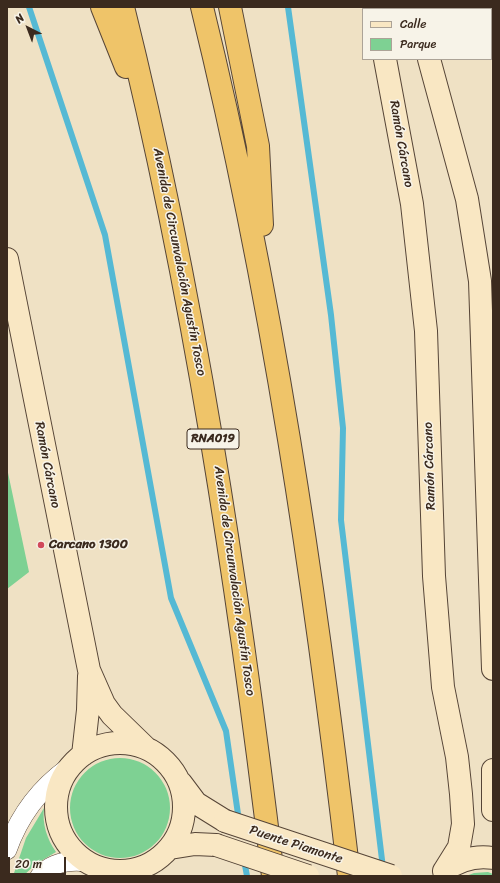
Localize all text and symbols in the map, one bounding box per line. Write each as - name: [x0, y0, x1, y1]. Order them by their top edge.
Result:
- north arrow: [8, 8, 48, 48]
- legend: [362, 8, 492, 60]
- text: N: [10, 9, 29, 28]
- text: Calle: [400, 13, 427, 35]
- text: Parque: [400, 33, 436, 55]
- street label: Ramón Cárcano: [386, 99, 416, 189]
- street label: Avenida de Circunvalación Agustín Tosco: [149, 147, 209, 377]
- street label: Ramón Cárcano: [31, 420, 63, 510]
- street label: Ramón Cárcano: [421, 422, 439, 510]
- road number: RNA019: [187, 429, 239, 449]
- street label: Avenida de Circunvalación Agustín Tosco: [210, 465, 258, 697]
- place label: Carcano 1300: [49, 537, 128, 553]
- marker: Carcano 1300: [36, 540, 46, 550]
- street label: Puente Piamonte: [247, 823, 345, 867]
- scale bar: [10, 849, 68, 875]
- text: 20 m: [15, 853, 42, 875]

